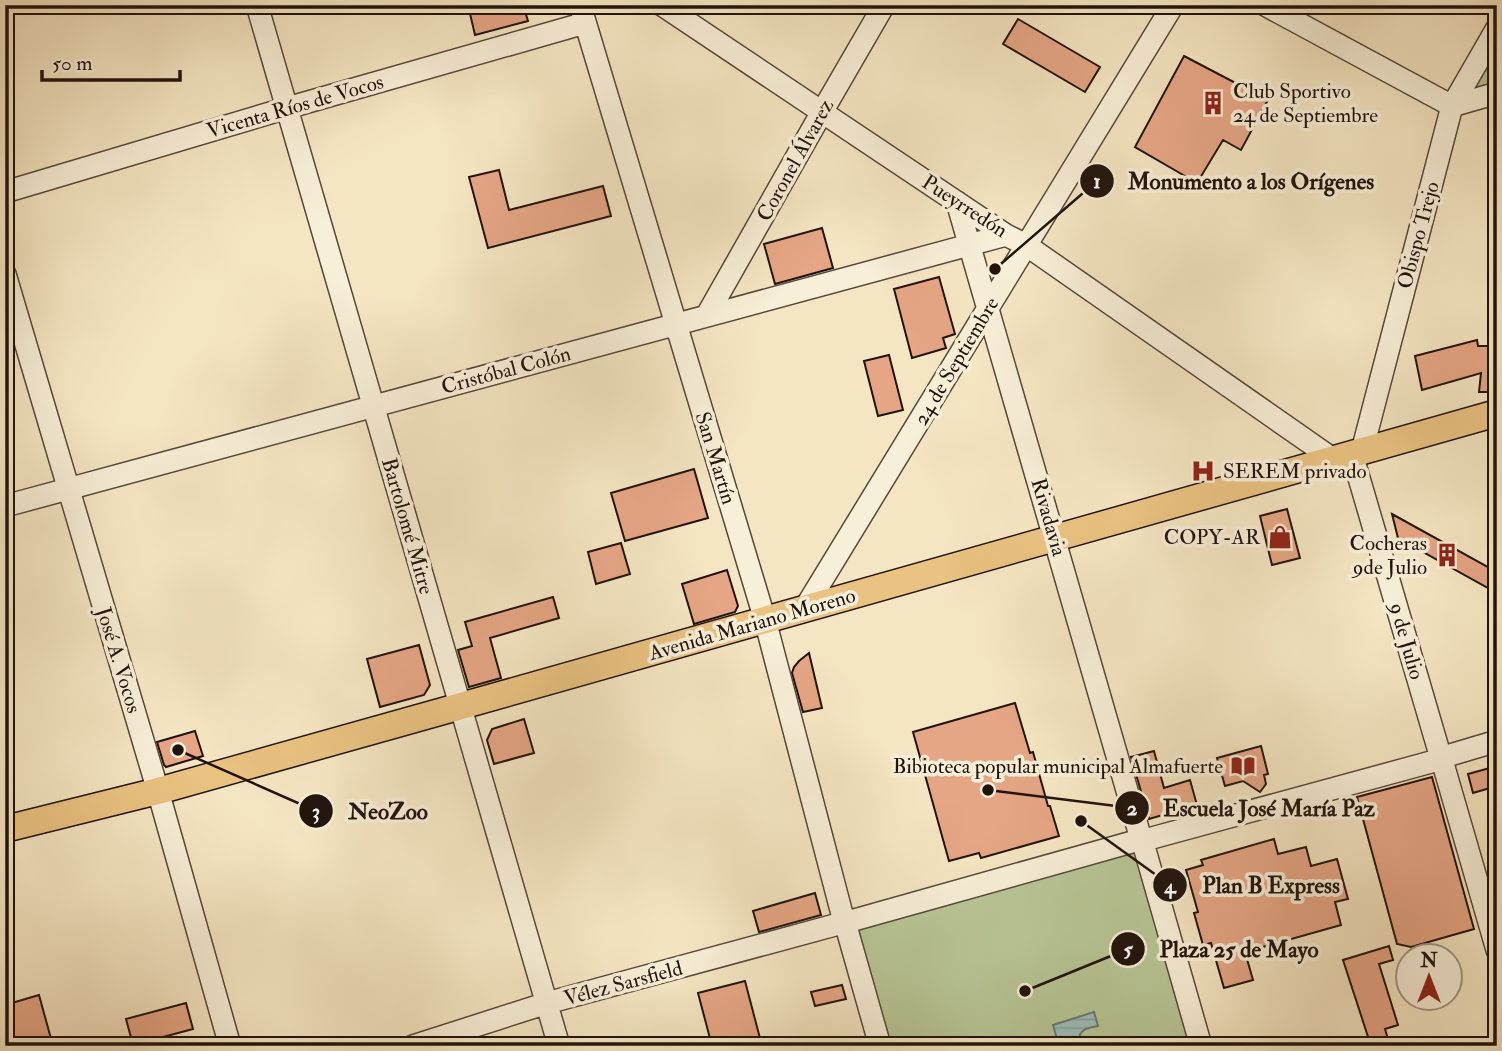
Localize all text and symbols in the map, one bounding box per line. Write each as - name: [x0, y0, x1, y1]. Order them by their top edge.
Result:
- scale bar: [42, 38, 180, 82]
- text: 50 m: [52, 50, 93, 77]
- street label: Vicenta Ríos de Vocos: [204, 68, 387, 145]
- place label: Club Sportivo 24 de Septiembre: [1233, 78, 1378, 129]
- building icon: Club Sportivo 24 de Septiembre: [1199, 89, 1227, 117]
- street label: Coronel Álvarez: [751, 94, 840, 226]
- callout: Monumento a los Orígenes: [1079, 159, 1388, 203]
- text: Monumento a los Orígenes: [1127, 167, 1374, 197]
- text: 1: [1093, 168, 1101, 195]
- street label: Pueyrredón: [917, 169, 1013, 244]
- street label: Obispo Trejo: [1391, 178, 1446, 292]
- street label: 24 de Septiembre: [908, 292, 1005, 430]
- street label: Cristóbal Colón: [438, 340, 574, 401]
- street label: San Martín: [689, 409, 742, 508]
- street label: Bartolomé Mitre: [375, 455, 440, 598]
- hospital icon: SEREM privado: [1189, 457, 1217, 485]
- place label: SEREM privado: [1223, 458, 1367, 485]
- street label: Rivadavia: [1025, 475, 1073, 560]
- shop icon: COPY-AR: [1266, 523, 1294, 551]
- place label: COPY-AR: [1164, 524, 1261, 551]
- place label: Cocheras 9de Julio: [1350, 530, 1427, 581]
- building icon: Cocheras 9de Julio: [1433, 541, 1461, 569]
- street label: Avenida Mariano Moreno: [645, 582, 859, 667]
- street label: 9 de Julio: [1382, 598, 1430, 683]
- street label: José A. Vocos: [89, 603, 147, 716]
- library icon: Bibioteca popular municipal Almafuerte: [1229, 752, 1257, 780]
- place label: Bibioteca popular municipal Almafuerte: [893, 753, 1223, 780]
- callout: Escuela José María Paz: [1114, 786, 1389, 830]
- callout: NeoZoo: [299, 789, 442, 833]
- text: Escuela José María Paz: [1163, 794, 1376, 824]
- text: 2: [1127, 795, 1138, 822]
- text: NeoZoo: [347, 797, 428, 826]
- text: 3: [312, 798, 320, 825]
- callout: Plan B Express: [1153, 863, 1354, 907]
- text: Plan B Express: [1202, 871, 1340, 901]
- text: 4: [1163, 873, 1177, 900]
- callout: Plaza 25 de Mayo: [1110, 927, 1332, 971]
- text: Plaza 25 de Mayo: [1160, 935, 1318, 965]
- text: 5: [1123, 936, 1133, 963]
- north arrow: [1394, 942, 1464, 1012]
- text: N: [1419, 949, 1438, 973]
- street label: Vélez Sarsfield: [561, 955, 686, 1012]

